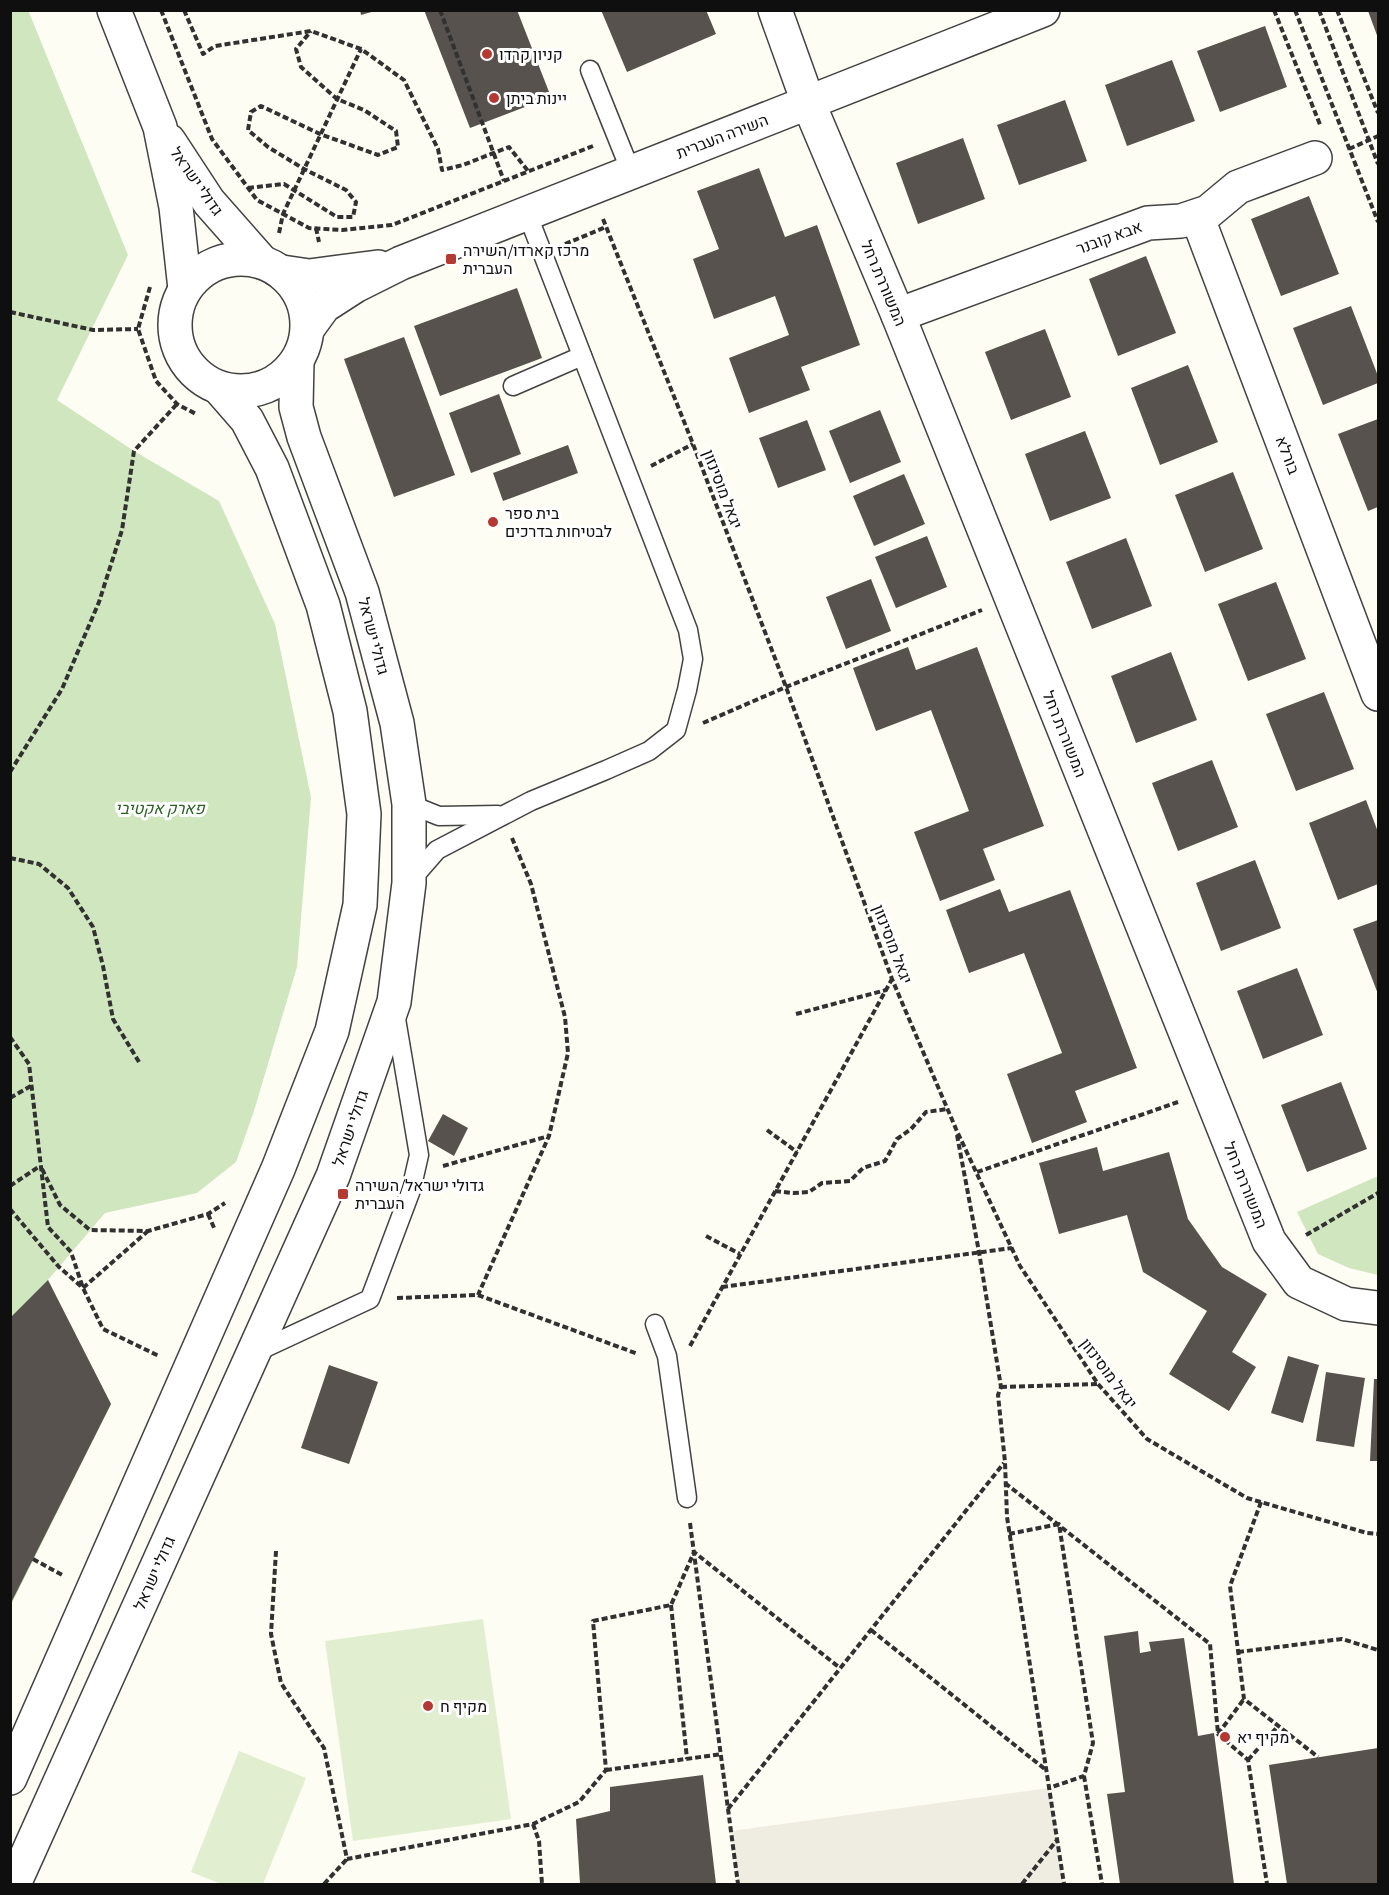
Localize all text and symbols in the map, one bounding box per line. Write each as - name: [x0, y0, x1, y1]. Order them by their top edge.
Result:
- place label: קניון קרדו: [499, 46, 563, 63]
- marker: קניון קרדו: [480, 47, 494, 61]
- place label: יינות ביתן: [506, 90, 567, 107]
- marker: יינות ביתן: [487, 91, 501, 105]
- street label: השירה העברית: [674, 111, 770, 162]
- street label: גדולי ישראל: [167, 144, 226, 219]
- street label: אבא קובנר: [1074, 218, 1144, 257]
- street label: המשוררת רחל: [858, 238, 909, 329]
- place label: מרכז קארדו/השירה העברית: [463, 242, 589, 277]
- marker: מרכז קארדו/השירה העברית: [444, 252, 458, 266]
- street label: בורלא: [1273, 434, 1303, 477]
- street label: יגאל מוסינזון: [700, 447, 745, 531]
- place label: בית ספר לבטיחות בדרכים: [505, 505, 612, 540]
- marker: בית ספר לבטיחות בדרכים: [486, 515, 500, 529]
- street label: גדולי ישראל: [355, 596, 392, 677]
- street label: המשוררת רחל: [1040, 689, 1090, 780]
- park label: פארק אקטיבי: [115, 800, 206, 818]
- street label: יגאל מוסינזון: [870, 902, 915, 986]
- street label: גדולי ישראל: [330, 1088, 371, 1168]
- street label: המשוררת רחל: [1221, 1140, 1271, 1231]
- place label: גדולי ישראל/השירה העברית: [355, 1177, 484, 1212]
- marker: גדולי ישראל/השירה העברית: [336, 1187, 350, 1201]
- street label: יגאל מוסינזון: [1077, 1335, 1140, 1412]
- street label: גדולי ישראל: [131, 1534, 178, 1613]
- place label: מקיף ח: [440, 1698, 487, 1715]
- marker: מקיף ח: [421, 1699, 435, 1713]
- place label: מקיף יא: [1237, 1729, 1290, 1746]
- marker: מקיף יא: [1218, 1730, 1232, 1744]

